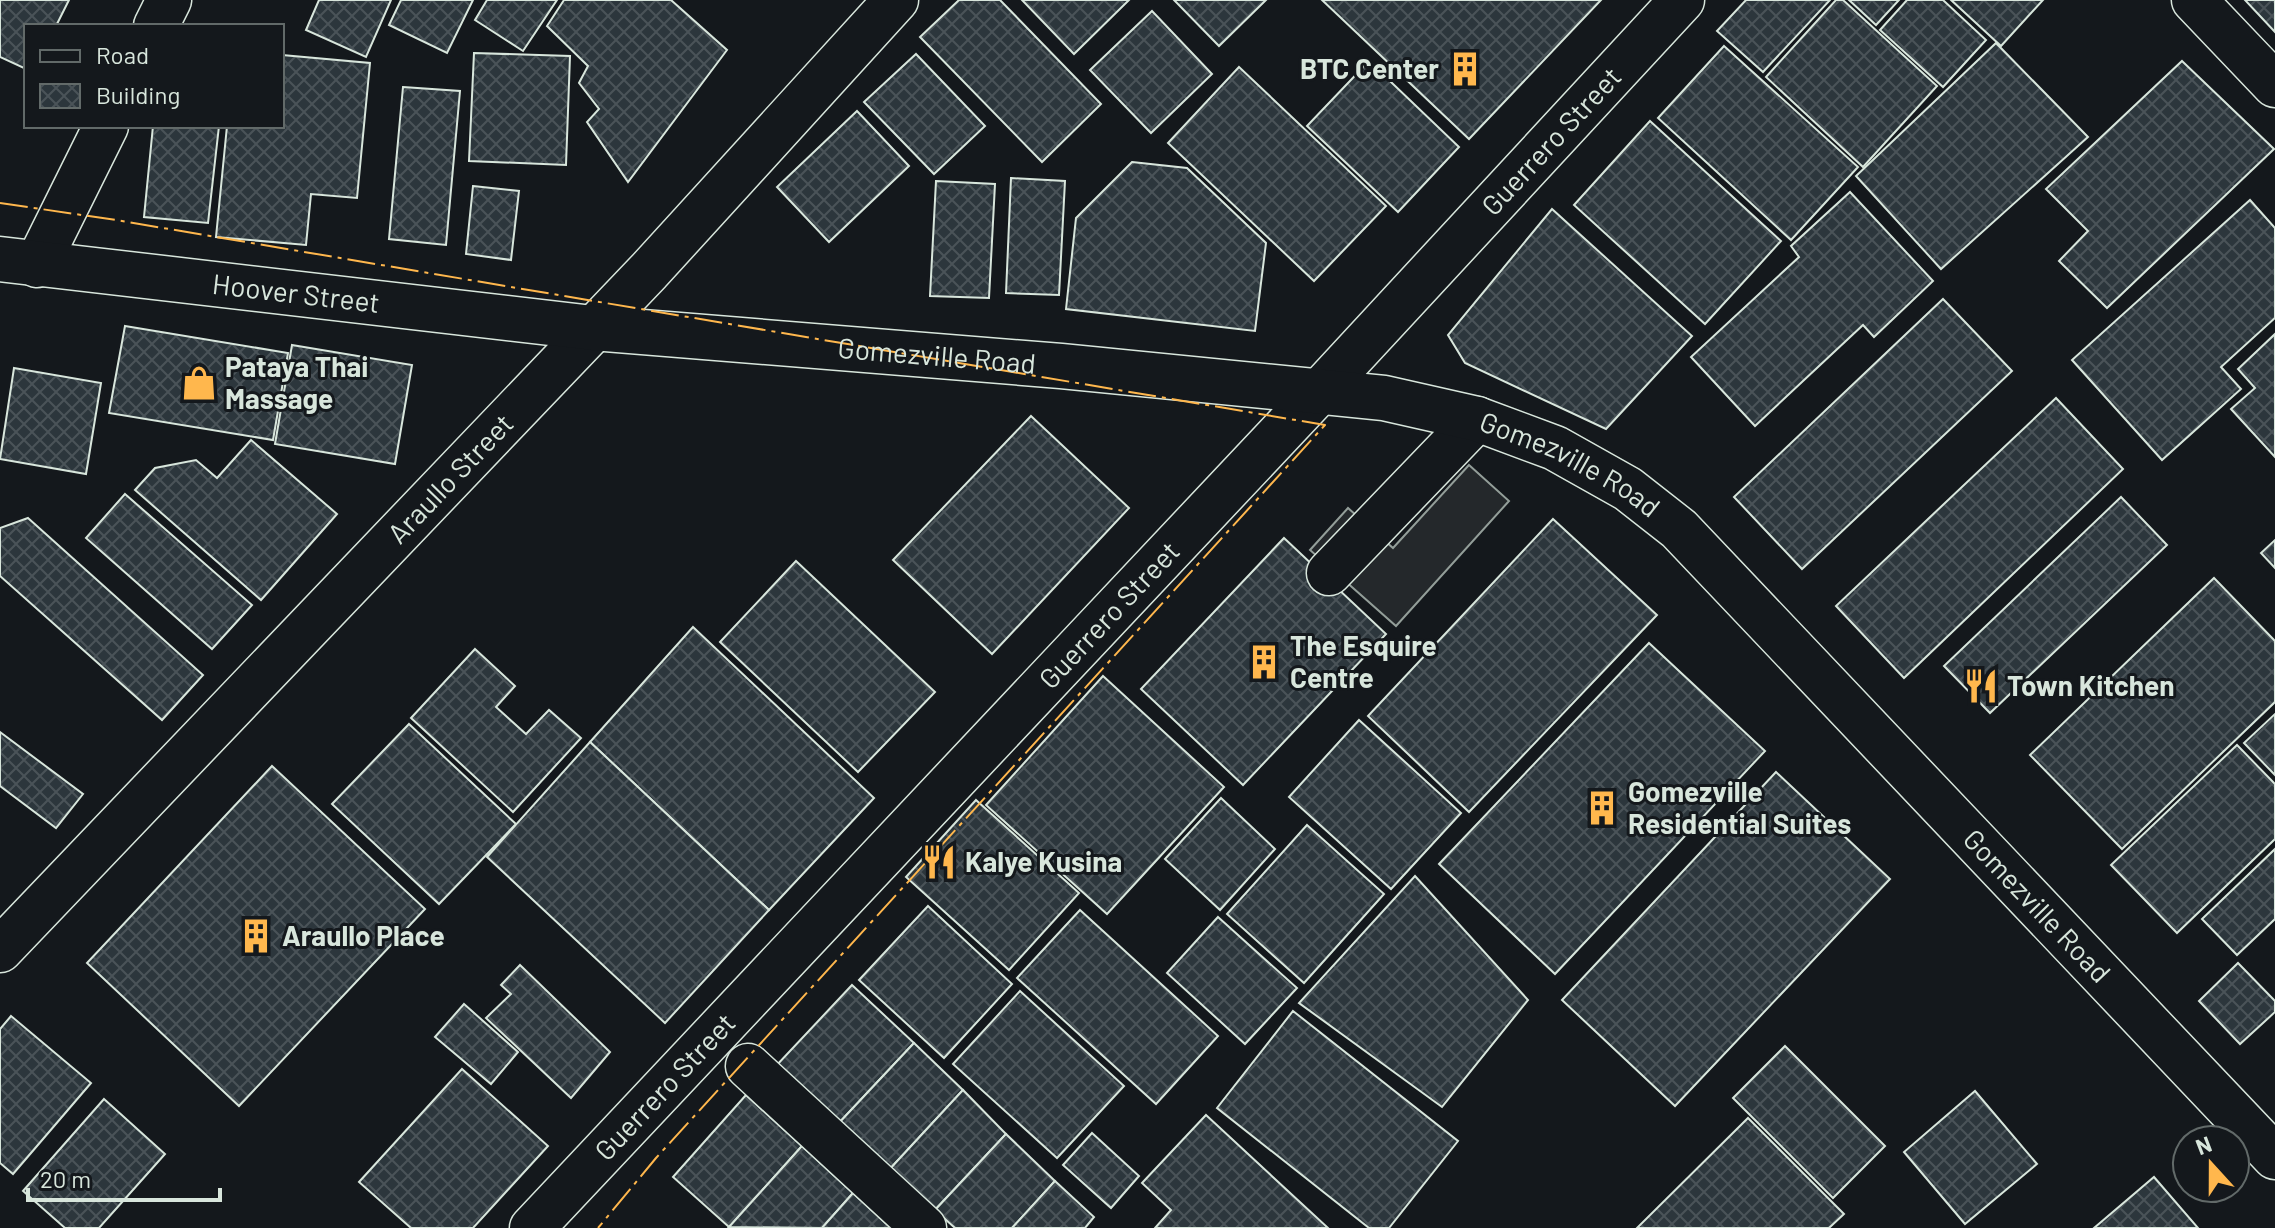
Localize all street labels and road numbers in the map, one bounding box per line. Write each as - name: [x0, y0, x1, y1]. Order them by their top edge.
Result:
- street label: Guerrero Street: [1474, 59, 1627, 222]
- street label: Hoover Street: [211, 266, 382, 319]
- street label: Gomezville Road: [837, 330, 1037, 380]
- street label: Gomezville Road: [1475, 404, 1667, 524]
- street label: Araullo Street: [380, 406, 520, 550]
- street label: Guerrero Street: [1031, 534, 1186, 695]
- street label: Gomezville Road: [1957, 822, 2118, 989]
- street label: Guerrero Street: [587, 1005, 742, 1167]

